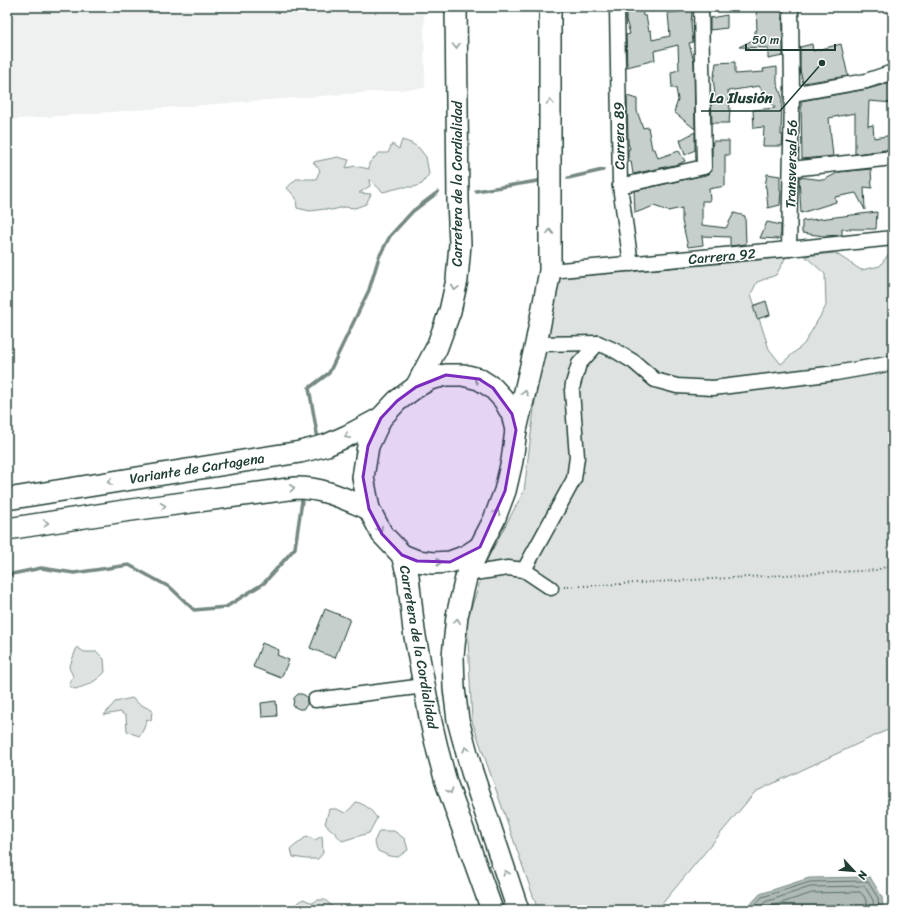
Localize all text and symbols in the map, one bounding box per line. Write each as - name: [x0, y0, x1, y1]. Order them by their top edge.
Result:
- scale bar: [746, 26, 835, 52]
- text: 50 m: [752, 29, 779, 51]
- one-way arrow: [452, 43, 460, 49]
- callout: La Ilusión: [701, 84, 780, 111]
- text: La Ilusión: [709, 85, 774, 111]
- one-way arrow: [546, 99, 554, 105]
- street label: Carretera de la Cordialidad: [445, 100, 470, 267]
- street label: Carrera 89: [606, 101, 633, 170]
- street label: Transversal 56: [778, 119, 805, 209]
- one-way arrow: [546, 229, 554, 235]
- street label: Carrera 92: [687, 241, 757, 272]
- one-way arrow: [451, 284, 459, 291]
- one-way arrow: [474, 376, 481, 384]
- one-way arrow: [520, 389, 529, 396]
- one-way arrow: [343, 431, 351, 439]
- street label: Variante de Cartagena: [128, 445, 266, 491]
- one-way arrow: [107, 477, 113, 486]
- one-way arrow: [289, 484, 295, 493]
- one-way arrow: [160, 502, 166, 511]
- one-way arrow: [493, 509, 501, 516]
- one-way arrow: [42, 519, 49, 528]
- one-way arrow: [375, 525, 382, 533]
- one-way arrow: [436, 558, 442, 567]
- street label: Carretera de la Cordialidad: [392, 563, 445, 732]
- one-way arrow: [452, 618, 461, 624]
- one-way arrow: [462, 746, 470, 753]
- one-way arrow: [445, 788, 453, 795]
- north arrow: [834, 851, 874, 891]
- text: N: [852, 867, 873, 883]
- one-way arrow: [502, 870, 510, 877]

